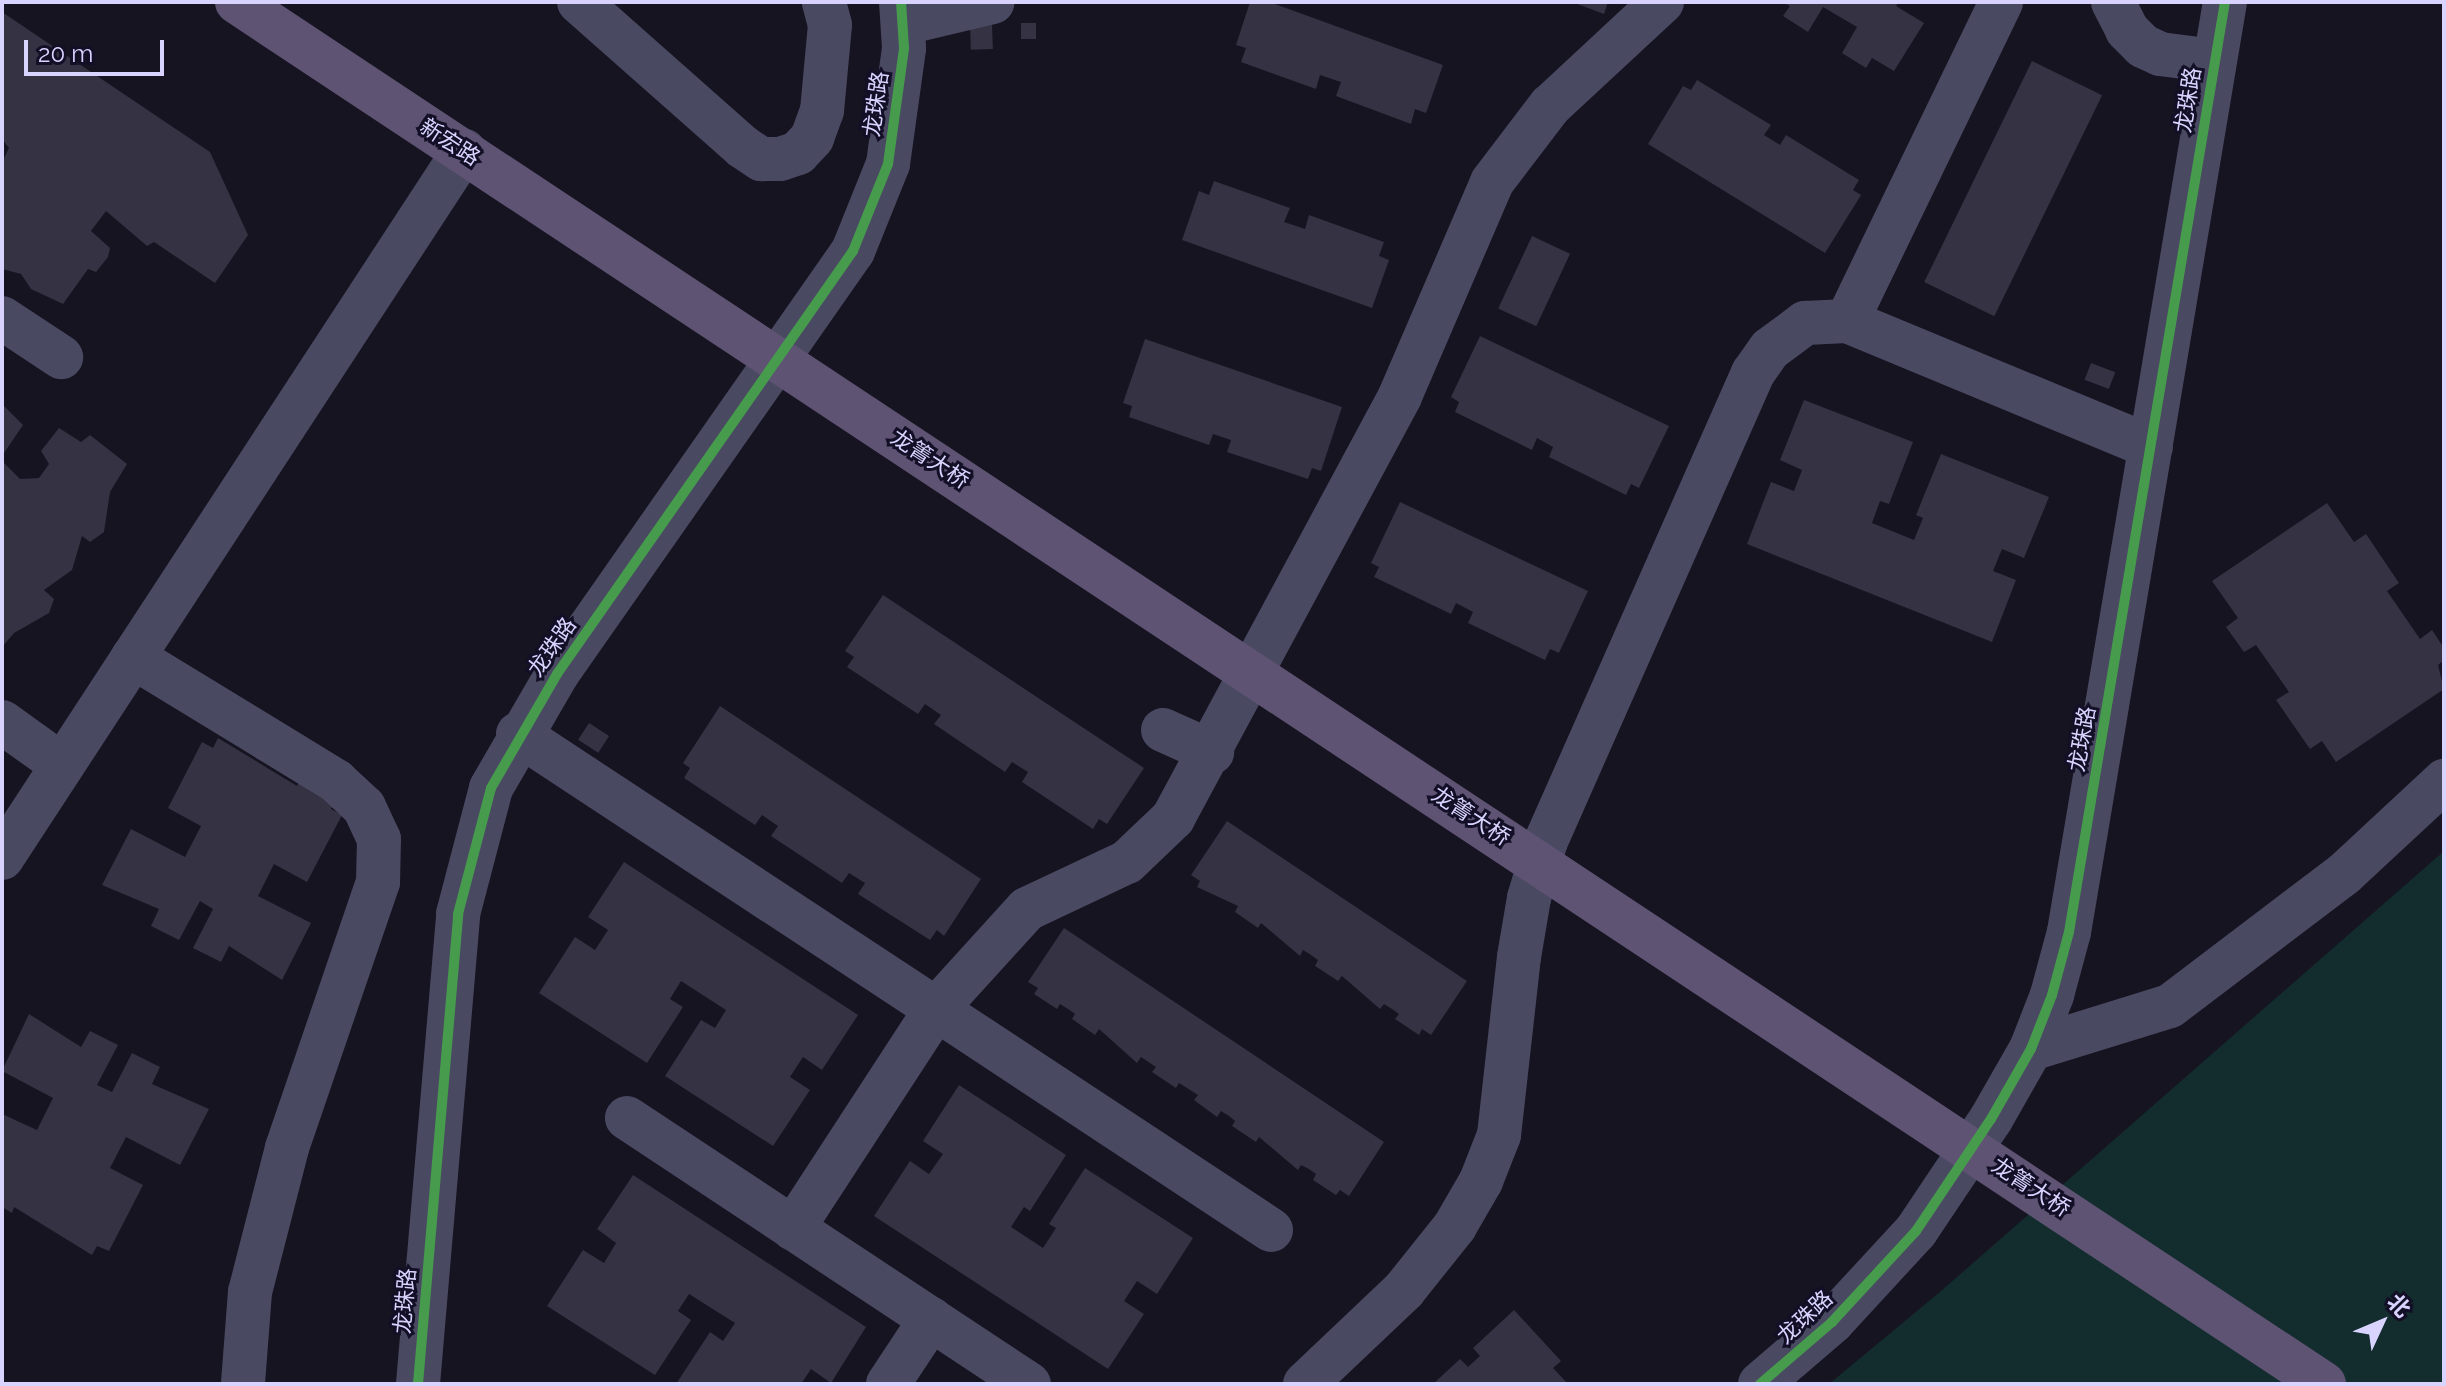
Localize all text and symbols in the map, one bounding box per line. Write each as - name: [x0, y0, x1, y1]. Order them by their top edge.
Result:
- scale bar: [28, 24, 168, 74]
- text: 20 m: [38, 39, 93, 68]
- street label: 龙珠路: [2170, 65, 2206, 135]
- street label: 龙珠路: [858, 69, 894, 139]
- street label: 新宏路: [415, 113, 485, 171]
- street label: 龙箐大桥: [886, 424, 974, 494]
- street label: 龙珠路: [522, 612, 582, 682]
- street label: 龙珠路: [2063, 704, 2101, 774]
- street label: 龙箐大桥: [1427, 781, 1515, 851]
- street label: 龙箐大桥: [1987, 1152, 2075, 1222]
- street label: 龙珠路: [389, 1267, 421, 1335]
- north arrow: [2342, 1282, 2422, 1362]
- street label: 龙珠路: [1772, 1285, 1838, 1349]
- text: 北: [2382, 1288, 2416, 1322]

